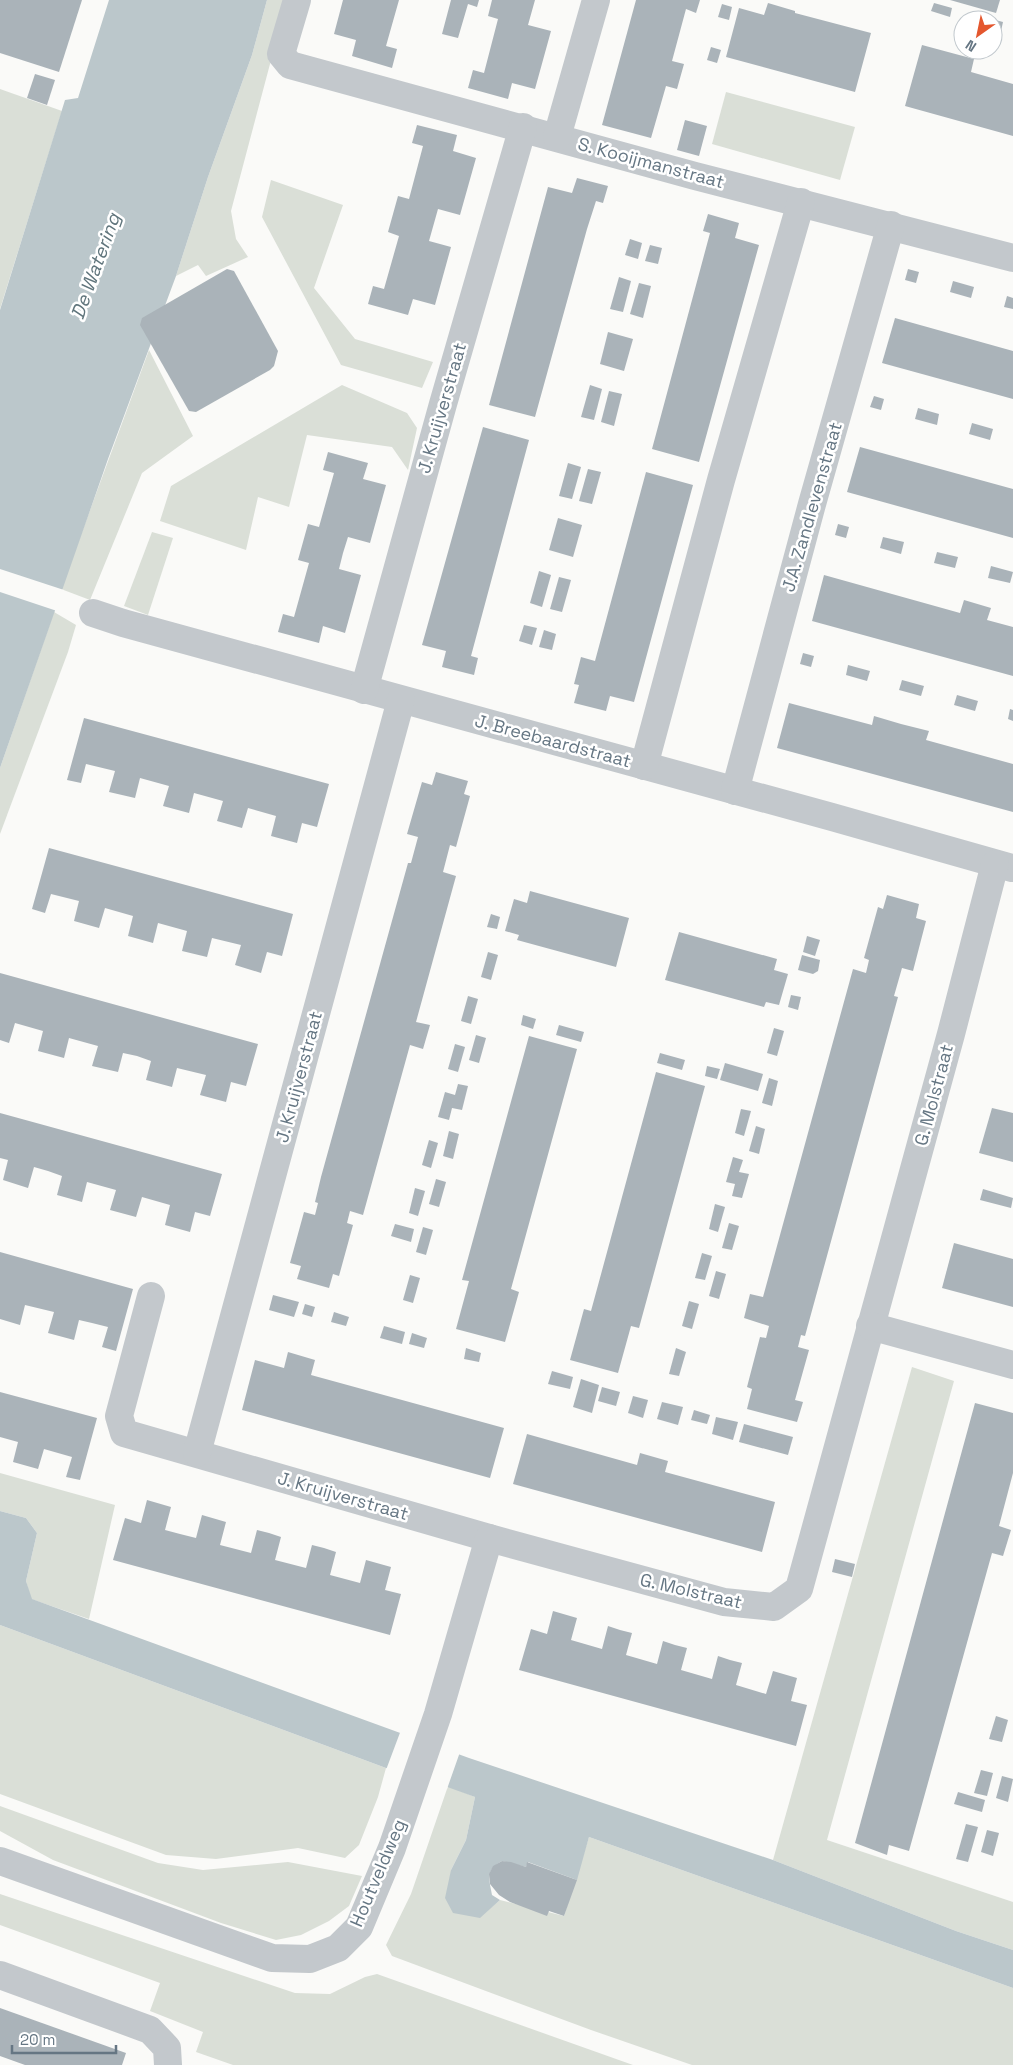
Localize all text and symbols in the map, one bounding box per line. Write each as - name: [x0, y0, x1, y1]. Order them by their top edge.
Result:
- north arrow: [953, 10, 1003, 60]
- text: N: [962, 36, 980, 56]
- street label: S. Kooijmanstraat: [575, 132, 727, 193]
- water label: De Watering: [65, 209, 126, 322]
- street label: J. Kruijverstraat: [412, 340, 471, 476]
- street label: J.A. Zandlevenstraat: [776, 419, 847, 594]
- street label: J. Breebaardstraat: [473, 709, 634, 772]
- street label: J. Kruijverstraat: [270, 1009, 327, 1145]
- street label: G. Molstraat: [909, 1042, 958, 1148]
- street label: J. Kruijverstraat: [275, 1466, 411, 1525]
- street label: G. Molstraat: [638, 1568, 744, 1613]
- street label: Houtveldweg: [345, 1816, 411, 1930]
- scale bar: [12, 2022, 116, 2054]
- text: 20 m: [20, 2030, 55, 2049]

